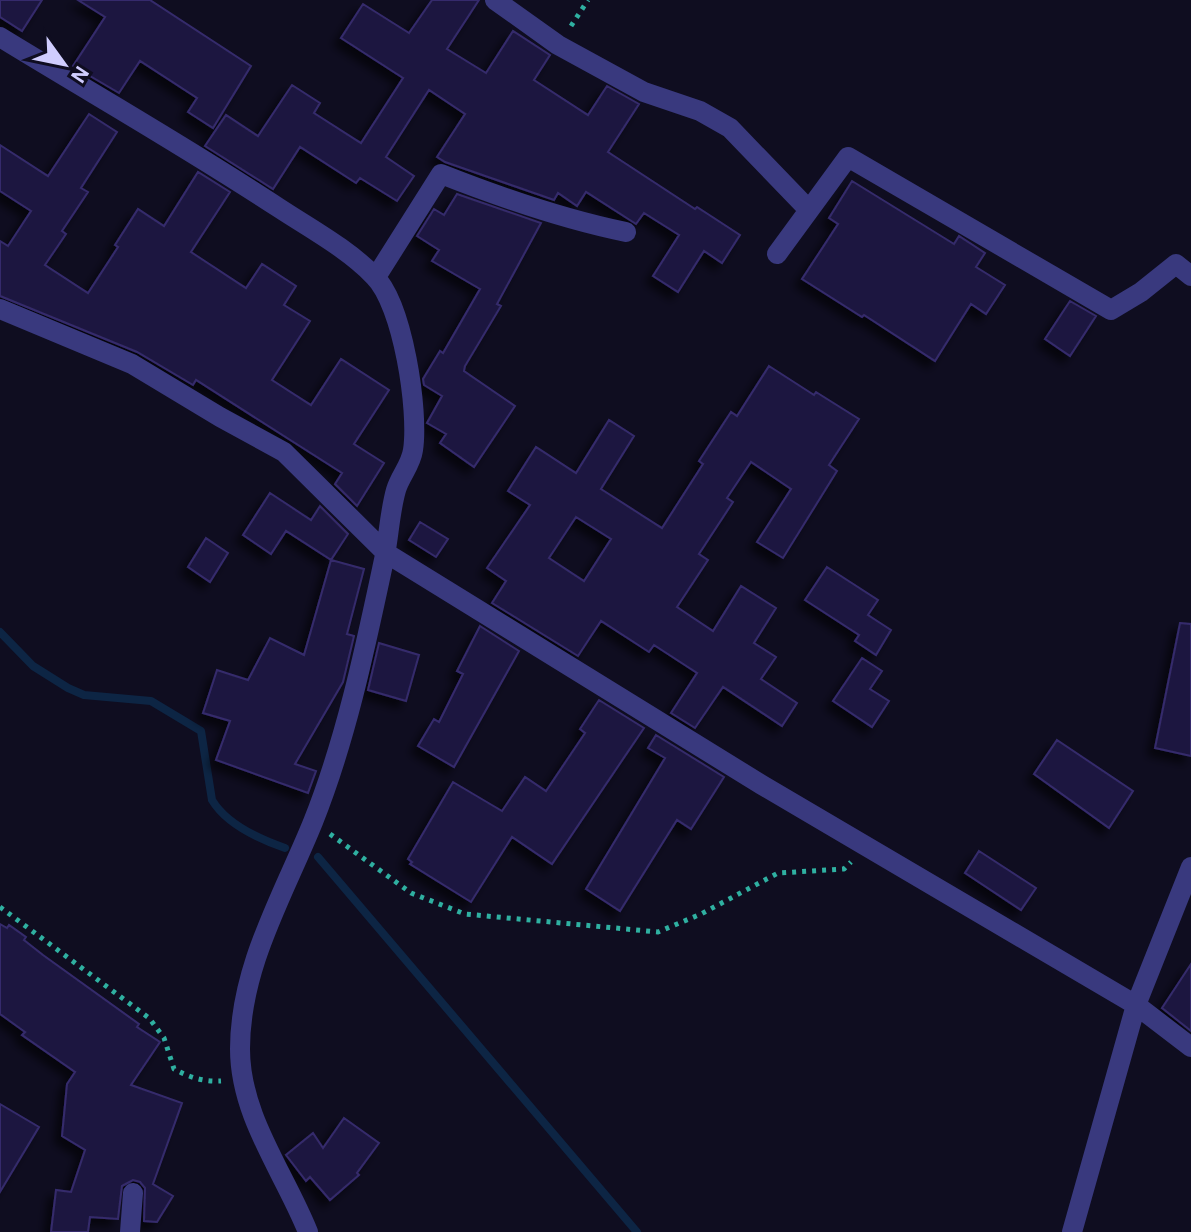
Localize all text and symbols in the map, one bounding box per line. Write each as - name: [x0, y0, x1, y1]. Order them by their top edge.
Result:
- north arrow: [24, 24, 104, 104]
- text: N: [67, 62, 93, 87]

